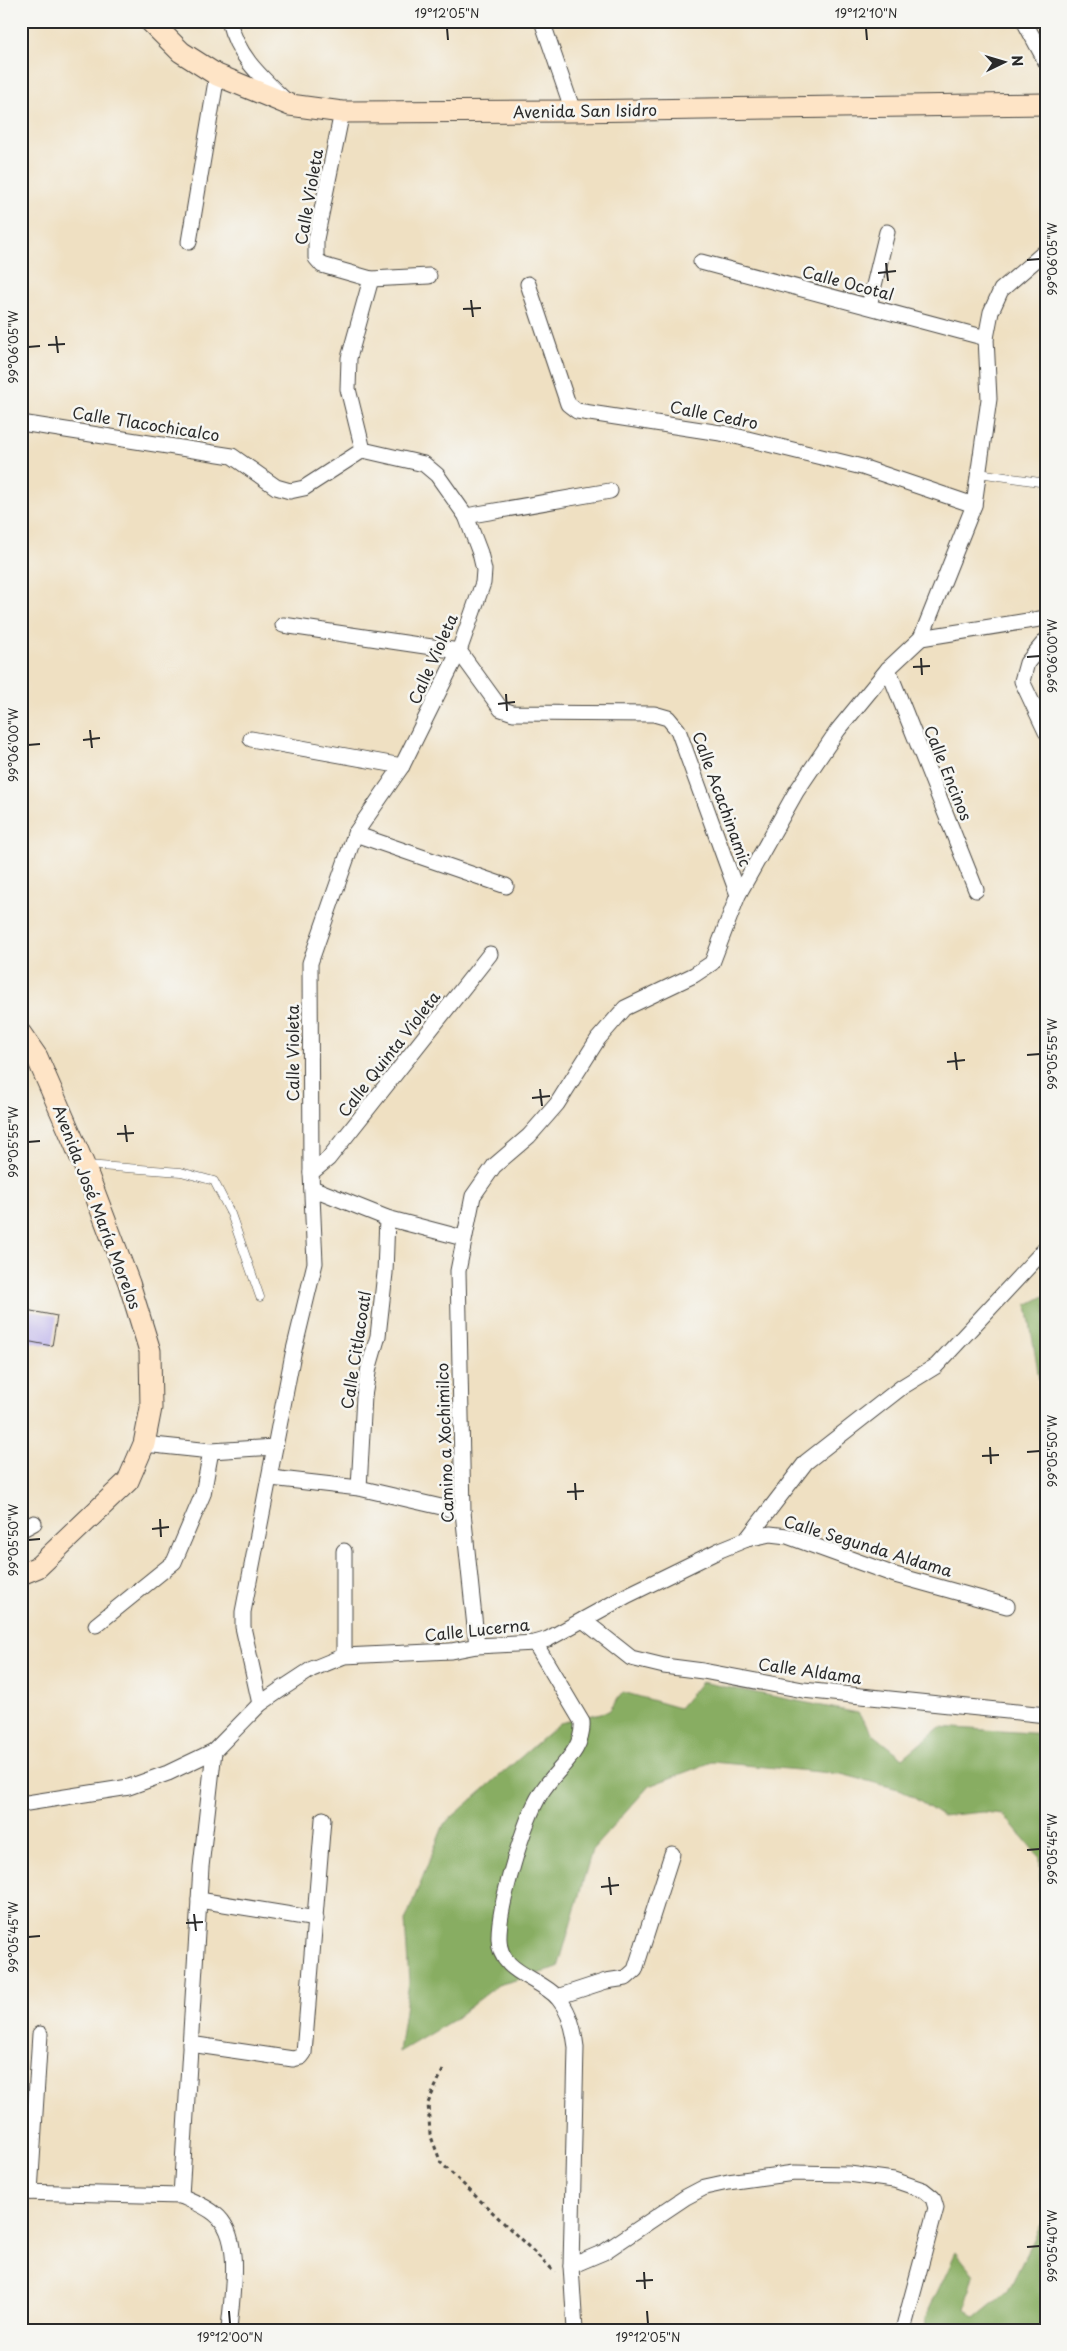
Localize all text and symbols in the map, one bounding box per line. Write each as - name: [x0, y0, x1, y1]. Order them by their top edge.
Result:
- text: 19°12'05"N: [415, 4, 479, 22]
- text: 19°12'10"N: [835, 4, 897, 22]
- north arrow: [980, 38, 1030, 88]
- text: N: [1007, 54, 1028, 67]
- street label: Avenida San Isidro: [513, 97, 657, 123]
- street label: Calle Violeta: [288, 147, 328, 247]
- text: 99°06'05"W: [1043, 222, 1061, 296]
- street label: Calle Ocotal: [800, 258, 897, 306]
- text: 99°06'05"W: [4, 310, 22, 384]
- street label: Calle Cedro: [668, 394, 760, 434]
- street label: Calle Tlacochicalco: [71, 400, 222, 447]
- street label: Calle Violeta: [401, 609, 463, 708]
- text: 99°06'00"W: [1043, 618, 1061, 693]
- text: 99°06'00"W: [4, 707, 22, 782]
- street label: Calle Encinos: [919, 721, 979, 824]
- street label: Calle Acachinamic: [687, 728, 759, 870]
- street label: Calle Quinta Violeta: [331, 985, 445, 1122]
- street label: Calle Violeta: [280, 1005, 304, 1101]
- text: 99°05'55"W: [1043, 1018, 1061, 1090]
- street label: Avenida José María Morelos: [48, 1101, 148, 1312]
- text: 99°05'55"W: [4, 1106, 22, 1178]
- street label: Calle Citlacoatl: [334, 1289, 376, 1411]
- street label: Camino a Xochimilco: [429, 1362, 459, 1524]
- text: 99°05'50"W: [1043, 1414, 1061, 1487]
- text: 99°05'50"W: [4, 1503, 22, 1576]
- street label: Calle Segunda Aldama: [781, 1508, 956, 1582]
- street label: Calle Lucerna: [423, 1612, 531, 1646]
- street label: Calle Aldama: [757, 1651, 863, 1689]
- text: 99°05'45"W: [1043, 1813, 1061, 1885]
- text: 99°05'45"W: [4, 1901, 22, 1973]
- text: 99°05'40"W: [1043, 2209, 1061, 2282]
- text: 19°12'00"N: [197, 2328, 263, 2346]
- text: 19°12'05"N: [616, 2328, 680, 2346]

